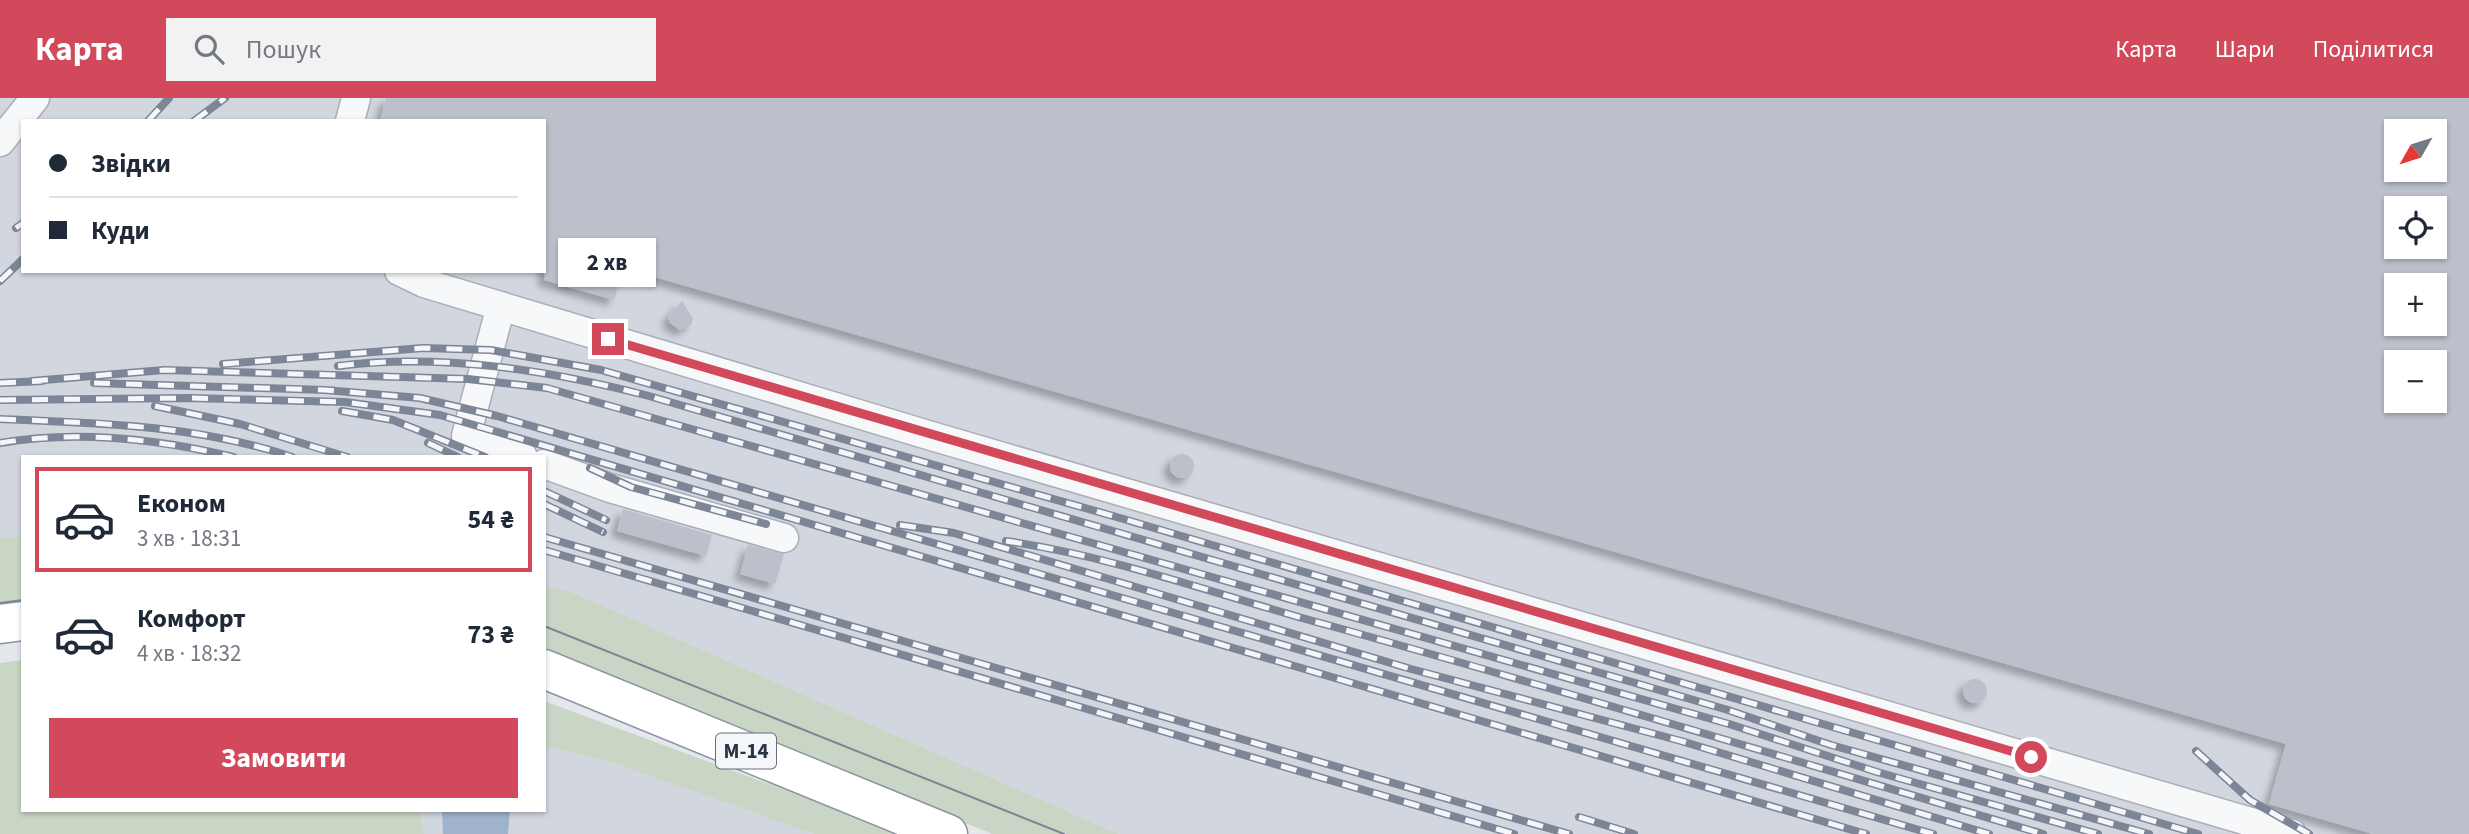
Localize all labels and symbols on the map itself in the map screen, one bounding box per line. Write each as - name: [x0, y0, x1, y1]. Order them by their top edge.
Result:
- north arrow: [2384, 119, 2446, 182]
- callout: 2 хв: [559, 238, 657, 286]
- route end: [592, 323, 624, 355]
- road number: М-14: [716, 734, 776, 768]
- route start: [2015, 741, 2047, 773]

